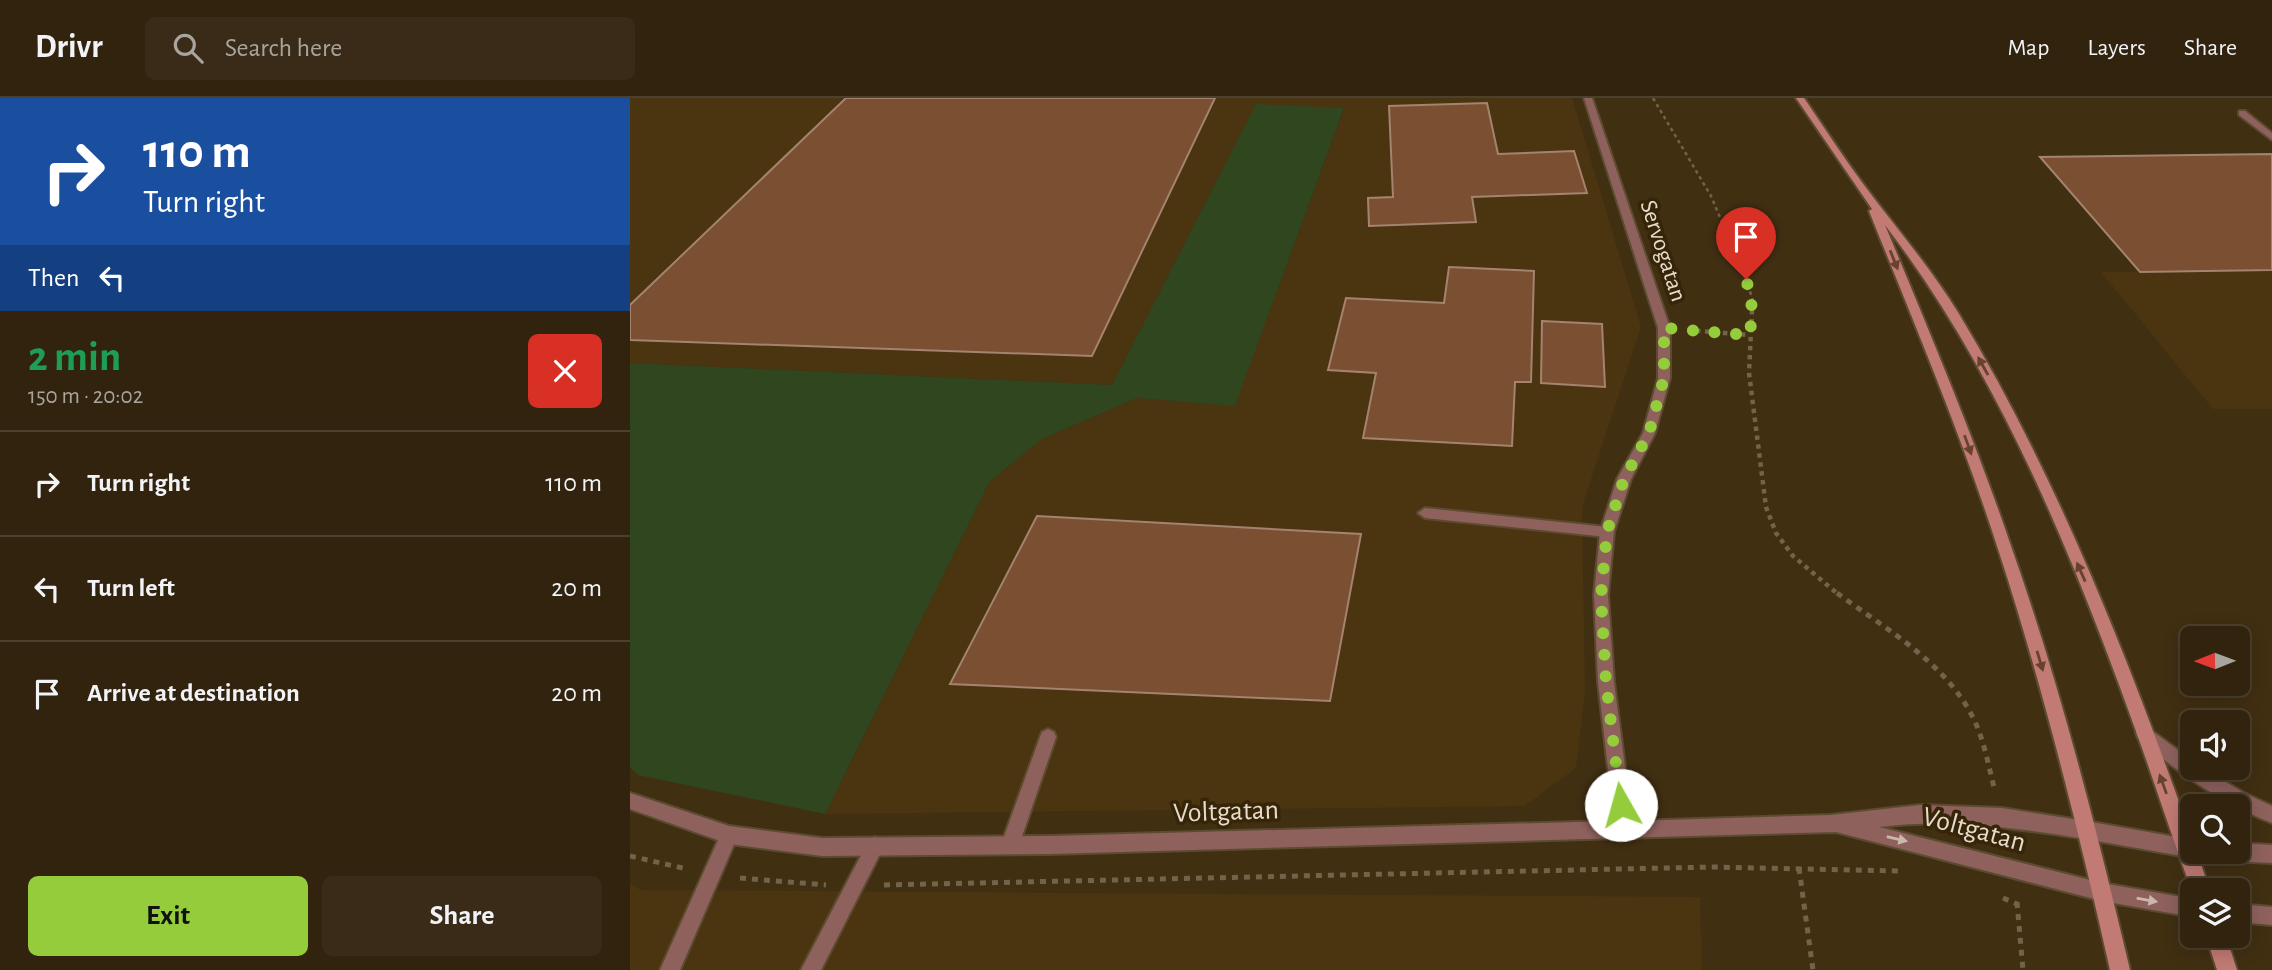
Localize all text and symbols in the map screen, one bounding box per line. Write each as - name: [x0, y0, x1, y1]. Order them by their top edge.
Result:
- search box: [145, 17, 635, 80]
- icon: search: [169, 29, 207, 67]
- text: Drivr: [35, 31, 103, 64]
- text: Search here: [225, 35, 342, 61]
- text: Map: [2007, 36, 2049, 60]
- text: Layers: [2087, 36, 2146, 60]
- text: Share: [2184, 36, 2237, 60]
- icon: right: [28, 126, 119, 217]
- text: 110 m: [143, 128, 251, 177]
- text: Turn right: [143, 186, 265, 218]
- street label: Servogatan: [1635, 197, 1691, 305]
- pin: [1716, 207, 1776, 279]
- icon: arrive: [1727, 218, 1765, 256]
- one-way arrow: [1889, 250, 1900, 271]
- icon: left: [93, 259, 131, 297]
- text: Then: [28, 265, 79, 291]
- button: close: [528, 334, 602, 408]
- text: 2 min: [28, 336, 121, 378]
- one-way arrow: [1977, 357, 1989, 376]
- text: 150 m · 20:02: [28, 385, 143, 408]
- one-way arrow: [1963, 435, 1974, 456]
- icon: right: [28, 465, 66, 503]
- text: Turn right: [87, 470, 190, 496]
- text: 110 m: [545, 470, 602, 496]
- one-way arrow: [2075, 561, 2086, 582]
- icon: left: [28, 570, 66, 608]
- text: Turn left: [87, 575, 175, 601]
- text: 20 m: [551, 575, 602, 601]
- north arrow: [2180, 626, 2250, 696]
- map controls: [2180, 626, 2250, 948]
- one-way arrow: [2036, 651, 2046, 672]
- icon: arrive: [28, 675, 66, 713]
- text: Arrive at destination: [87, 680, 300, 706]
- text: 20 m: [551, 680, 602, 706]
- button: sound: [2180, 710, 2250, 780]
- position arrow: [1584, 768, 1658, 842]
- one-way arrow: [2157, 773, 2168, 794]
- button: search: [2180, 794, 2250, 864]
- street label: Voltgatan: [1173, 796, 1279, 828]
- street label: Voltgatan: [1919, 803, 2029, 857]
- one-way arrow: [1886, 834, 1908, 845]
- button: Exit: [28, 876, 308, 956]
- button: Share: [322, 876, 602, 956]
- button: layers: [2180, 878, 2250, 948]
- one-way arrow: [2137, 895, 2159, 906]

